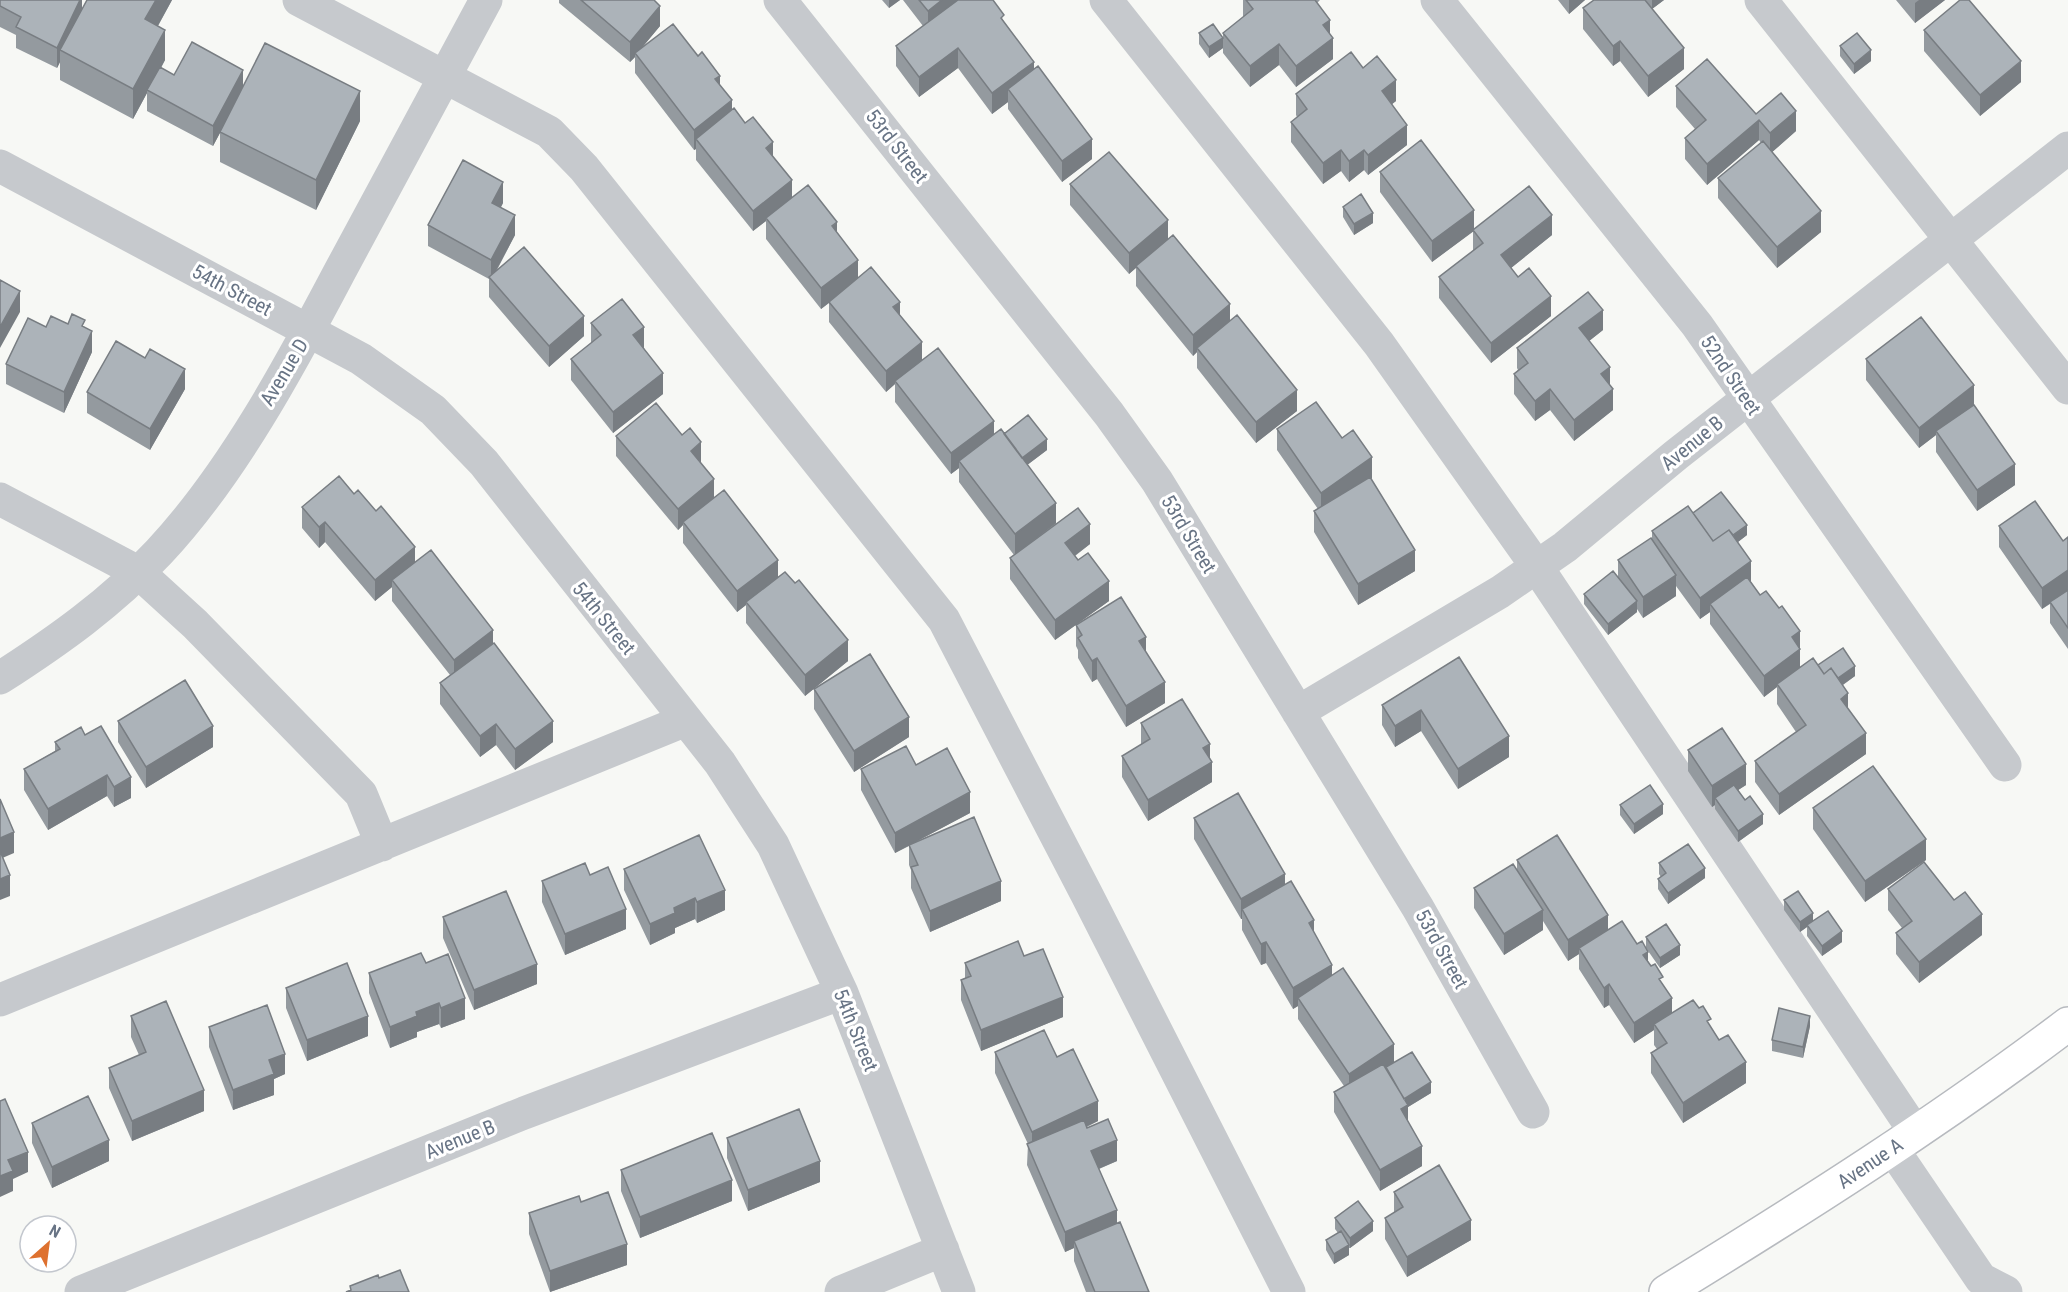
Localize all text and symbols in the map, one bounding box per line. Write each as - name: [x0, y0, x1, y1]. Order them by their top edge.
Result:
- street label: 53rd Street: [861, 104, 933, 188]
- street label: 54th Street: [188, 259, 276, 321]
- street label: 52nd Street: [1696, 331, 1766, 419]
- street label: Avenue D: [255, 334, 313, 410]
- street label: Avenue B: [1656, 411, 1728, 475]
- street label: 53rd Street: [1156, 491, 1222, 578]
- street label: 54th Street: [567, 577, 641, 659]
- street label: 53rd Street: [1410, 905, 1474, 993]
- street label: 54th Street: [829, 985, 883, 1075]
- street label: Avenue B: [422, 1114, 498, 1164]
- street label: Avenue A: [1833, 1132, 1908, 1194]
- north arrow: [18, 1214, 78, 1274]
- text: N: [46, 1221, 64, 1242]

